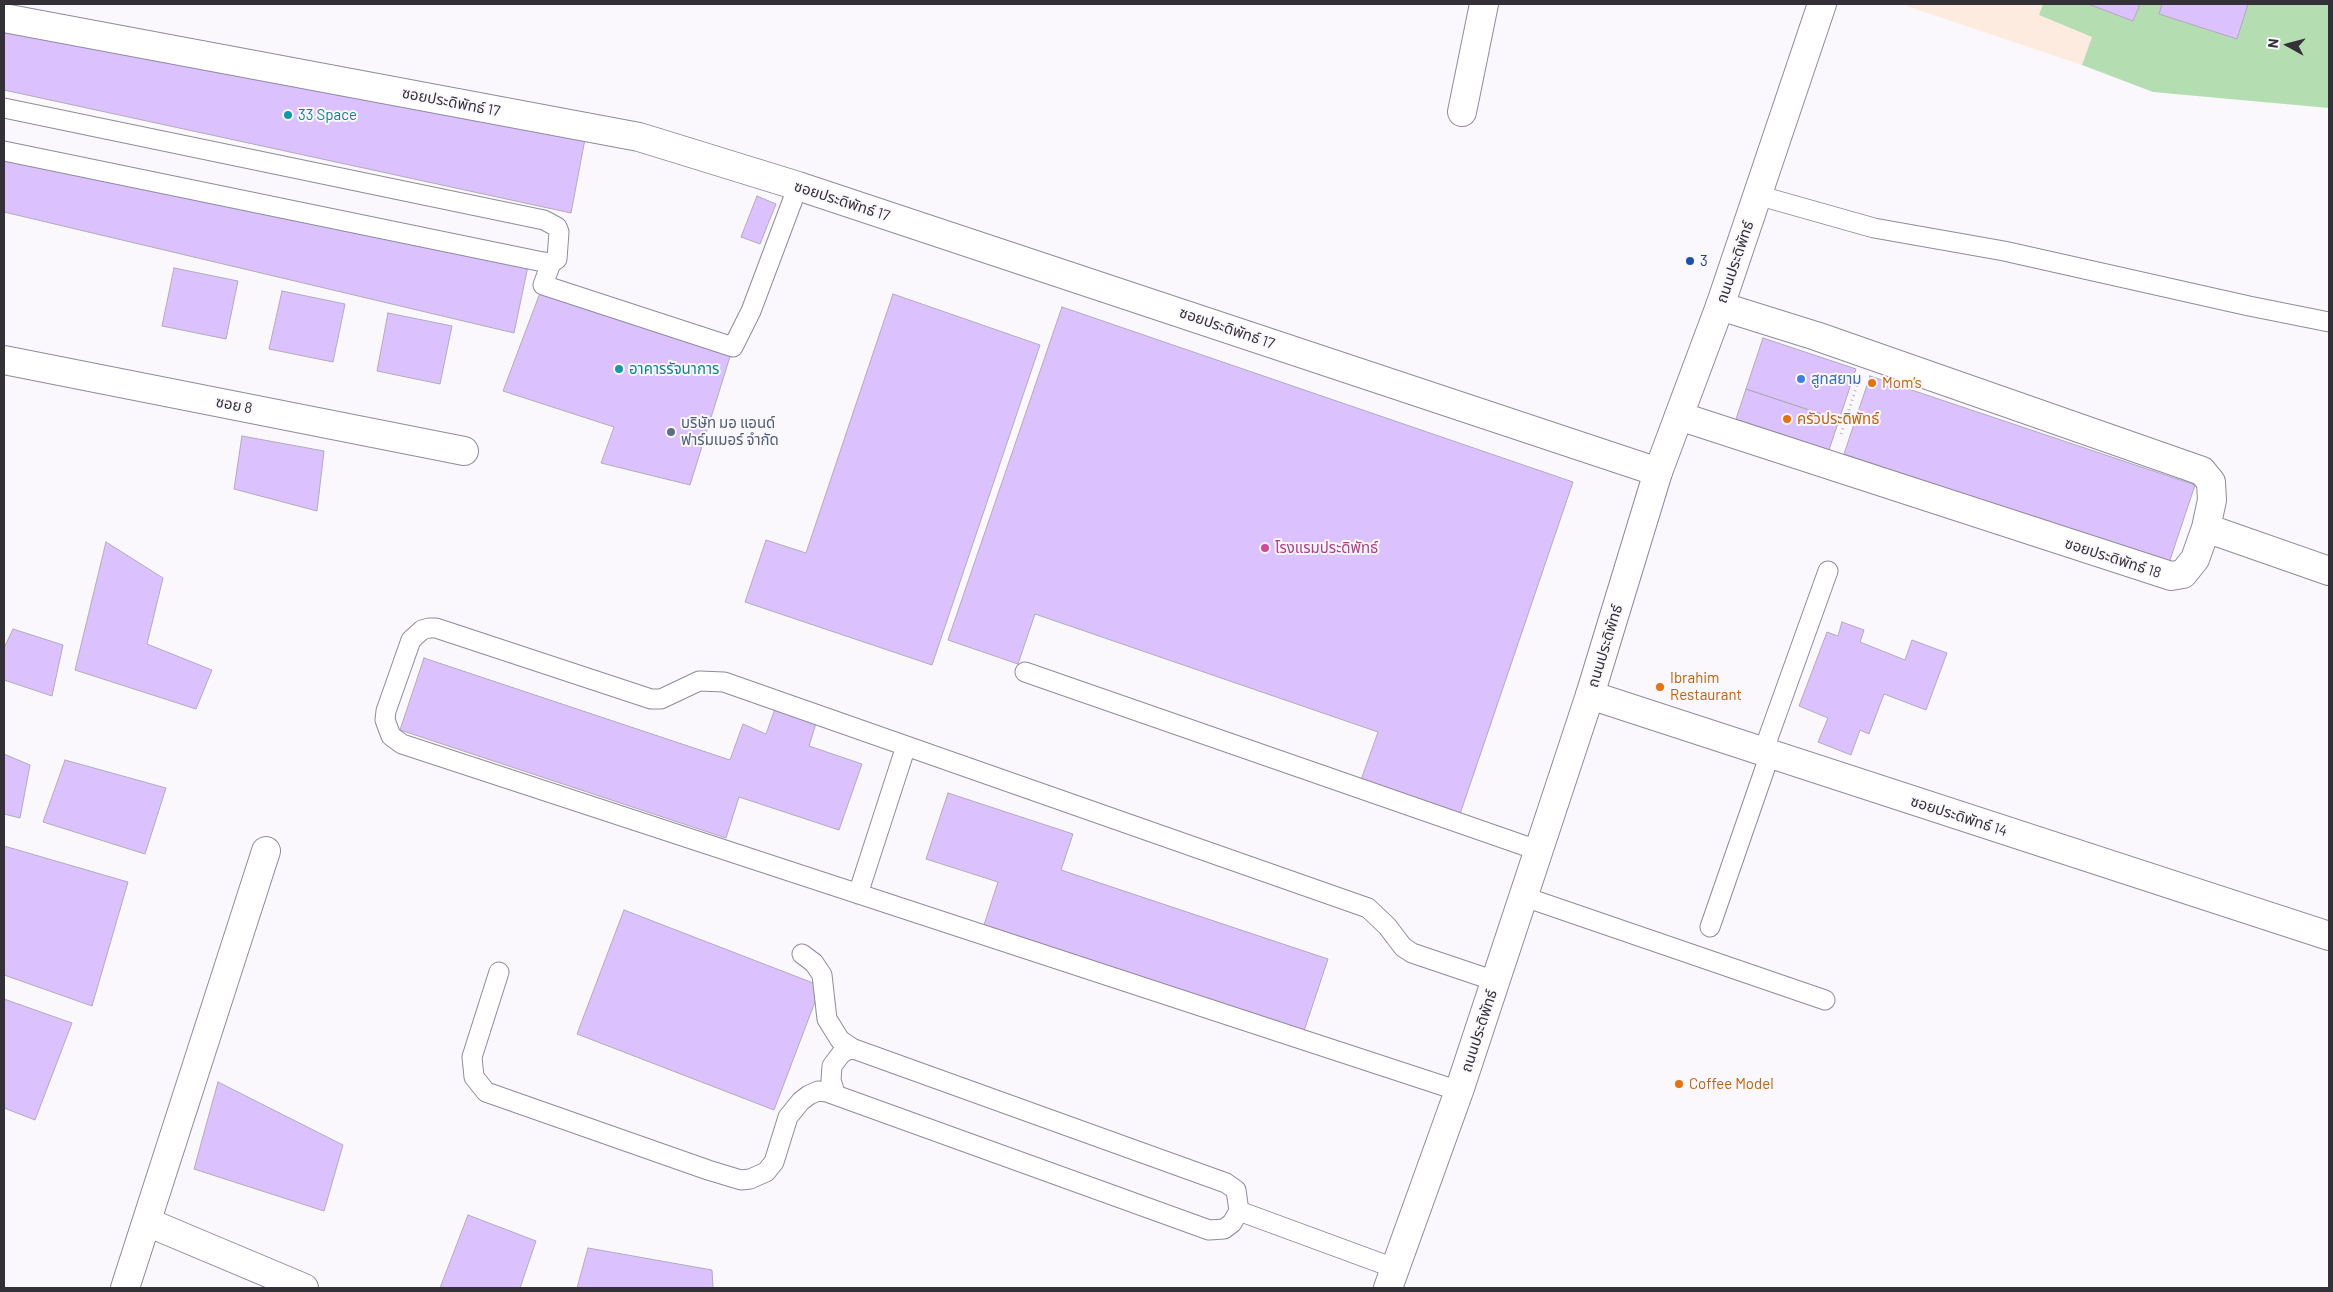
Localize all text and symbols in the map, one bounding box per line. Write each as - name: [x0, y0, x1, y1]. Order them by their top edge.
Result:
- north arrow: [2263, 20, 2313, 70]
- text: N: [2264, 37, 2282, 49]
- street label: ซอยประดิพัทธ์ 17: [400, 84, 502, 120]
- place label: 33 Space: [298, 106, 357, 124]
- marker: 33 Space: [282, 109, 294, 121]
- street label: ซอยประดิพัทธ์ 17: [792, 177, 892, 225]
- street label: ถนนประดิพัทธ์: [1713, 218, 1757, 306]
- place label: 3: [1700, 252, 1708, 270]
- marker: 3: [1684, 255, 1696, 267]
- street label: ซอยประดิพัทธ์ 17: [1177, 303, 1277, 353]
- place label: อาคารรัจนาการ: [629, 360, 719, 378]
- marker: อาคารรัจนาการ: [613, 363, 625, 375]
- place label: สูทสยาม: [1811, 370, 1862, 388]
- marker: สูทสยาม: [1795, 373, 1807, 385]
- place label: Mom’s: [1882, 374, 1922, 392]
- marker: Mom’s: [1866, 377, 1878, 389]
- street label: ซอย 8: [214, 393, 254, 417]
- place label: ครัวประดิพัทธ์: [1797, 410, 1879, 428]
- marker: ครัวประดิพัทธ์: [1781, 413, 1793, 425]
- place label: บริษัท มอ แอนด์ ฟาร์มเมอร์ จำกัด: [681, 414, 779, 449]
- marker: บริษัท มอ แอนด์ ฟาร์มเมอร์ จำกัด: [665, 426, 677, 438]
- street label: ซอยประดิพัทธ์ 18: [2062, 534, 2164, 582]
- place label: โรงแรมประดิพัทธ์: [1275, 539, 1378, 557]
- marker: โรงแรมประดิพัทธ์: [1259, 542, 1271, 554]
- street label: ถนนประดิพัทธ์: [1584, 602, 1626, 690]
- place label: Ibrahim Restaurant: [1670, 669, 1742, 704]
- marker: Ibrahim Restaurant: [1654, 681, 1666, 693]
- street label: ซอยประดิพัทธ์ 14: [1908, 792, 2010, 840]
- street label: ถนนประดิพัทธ์: [1457, 987, 1501, 1075]
- place label: Coffee Model: [1689, 1075, 1774, 1093]
- marker: Coffee Model: [1673, 1078, 1685, 1090]

